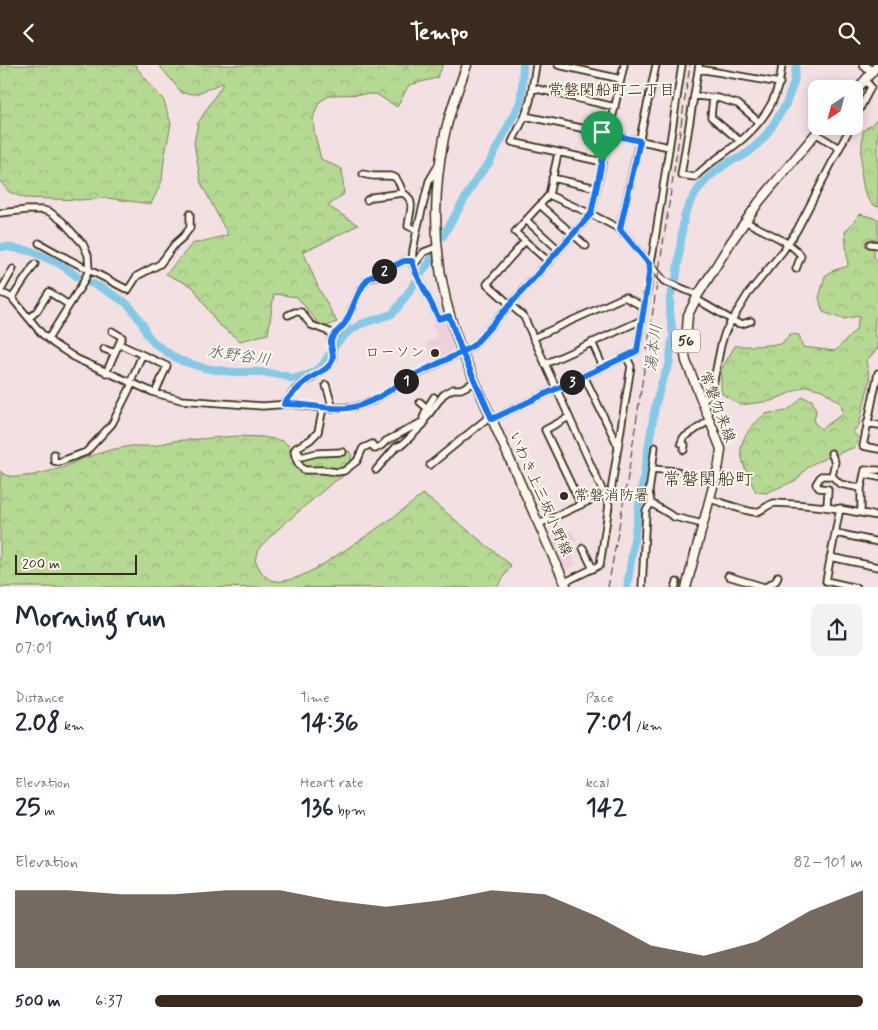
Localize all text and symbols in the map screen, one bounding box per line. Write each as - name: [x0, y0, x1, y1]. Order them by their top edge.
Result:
- icon: back: [15, 19, 43, 47]
- text: Tempo: [410, 19, 468, 47]
- icon: search: [835, 19, 863, 47]
- district label: 常磐関船町二丁目: [547, 80, 675, 101]
- north arrow: [808, 80, 862, 135]
- map controls: [808, 80, 863, 135]
- pin: [581, 111, 623, 162]
- icon: arrive: [588, 118, 616, 146]
- pin: 2: [372, 259, 396, 283]
- text: 2: [381, 262, 388, 280]
- water label: 湯本川: [641, 323, 667, 373]
- road number: 56: [672, 329, 700, 353]
- water label: 水野谷川: [206, 341, 272, 371]
- place label: ローソン: [365, 343, 425, 363]
- marker: ローソン: [429, 347, 441, 359]
- street label: 常磐勿来線: [694, 368, 740, 446]
- pin: 1: [394, 369, 418, 393]
- pin: 3: [560, 369, 584, 395]
- text: 1: [403, 372, 410, 390]
- text: 3: [569, 373, 576, 391]
- street label: いわき上三坂小野線: [503, 428, 577, 560]
- district label: 常磐関船町: [663, 468, 753, 492]
- place label: 常磐消防署: [574, 486, 649, 506]
- marker: 常磐消防署: [558, 490, 570, 502]
- scale bar: [15, 553, 138, 576]
- text: 200 m: [22, 555, 60, 573]
- text: Morning run: [15, 600, 166, 637]
- button: share: [811, 604, 863, 656]
- text: 07:01: [15, 638, 52, 659]
- text: Distance: [15, 689, 64, 707]
- text: Time: [300, 689, 330, 707]
- text: Pace: [586, 689, 614, 707]
- text: 2.08: [15, 707, 60, 740]
- text: 14:36: [300, 707, 358, 740]
- text: 7:01: [586, 707, 632, 740]
- text: km: [60, 717, 84, 735]
- text: /km: [632, 717, 663, 735]
- text: Elevation: [15, 774, 70, 792]
- text: Heart rate: [300, 774, 363, 792]
- text: kcal: [586, 774, 609, 792]
- text: 25: [15, 792, 41, 825]
- text: 136: [300, 792, 334, 825]
- text: 142: [586, 792, 627, 825]
- text: m: [41, 802, 56, 820]
- text: bpm: [334, 802, 366, 820]
- text: Elevation: [15, 852, 78, 873]
- text: 82–101 m: [794, 852, 863, 873]
- text: 500 m: [15, 991, 60, 1012]
- text: 6:37: [95, 991, 123, 1012]

